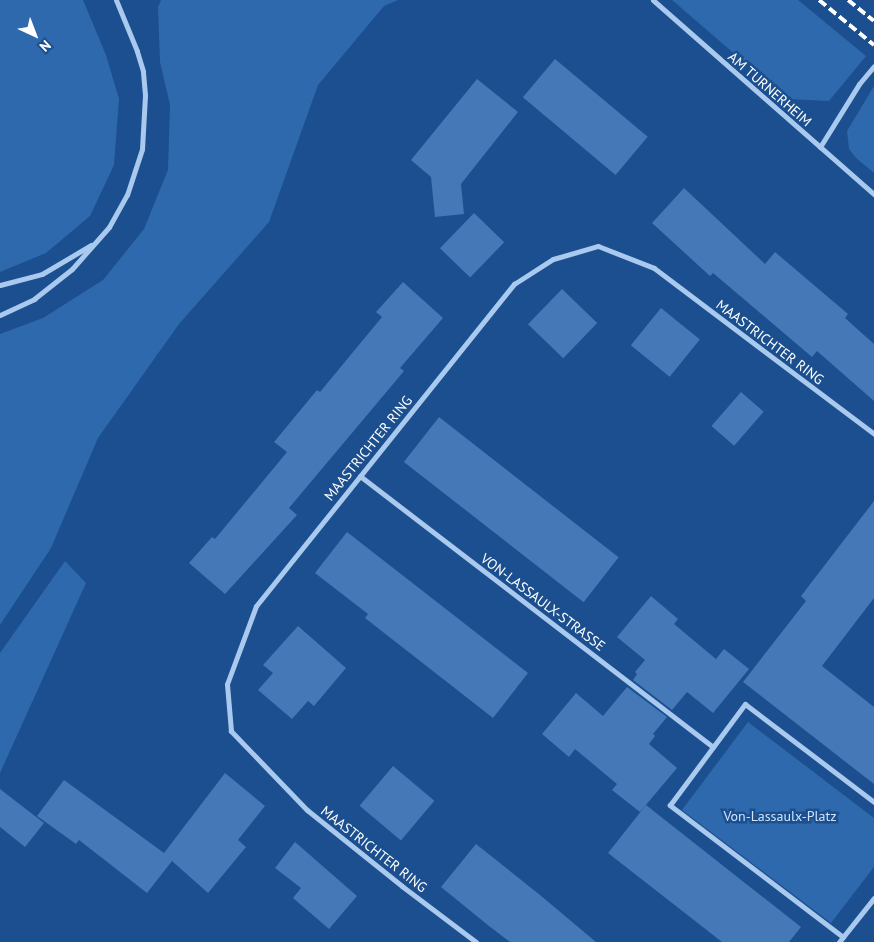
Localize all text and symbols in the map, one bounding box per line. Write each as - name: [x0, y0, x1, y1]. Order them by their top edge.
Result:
- north arrow: [10, 10, 60, 60]
- text: N: [36, 36, 55, 56]
- street label: AM TURNERHEIM: [725, 48, 815, 130]
- street label: MAASTRICHTER RING: [713, 296, 827, 388]
- street label: MAASTRICHTER RING: [321, 392, 415, 504]
- street label: VON-LASSAULX-STRASSE: [477, 550, 609, 654]
- street label: MAASTRICHTER RING: [318, 802, 430, 896]
- park label: Von-Lassaulx-Platz: [723, 808, 837, 824]

